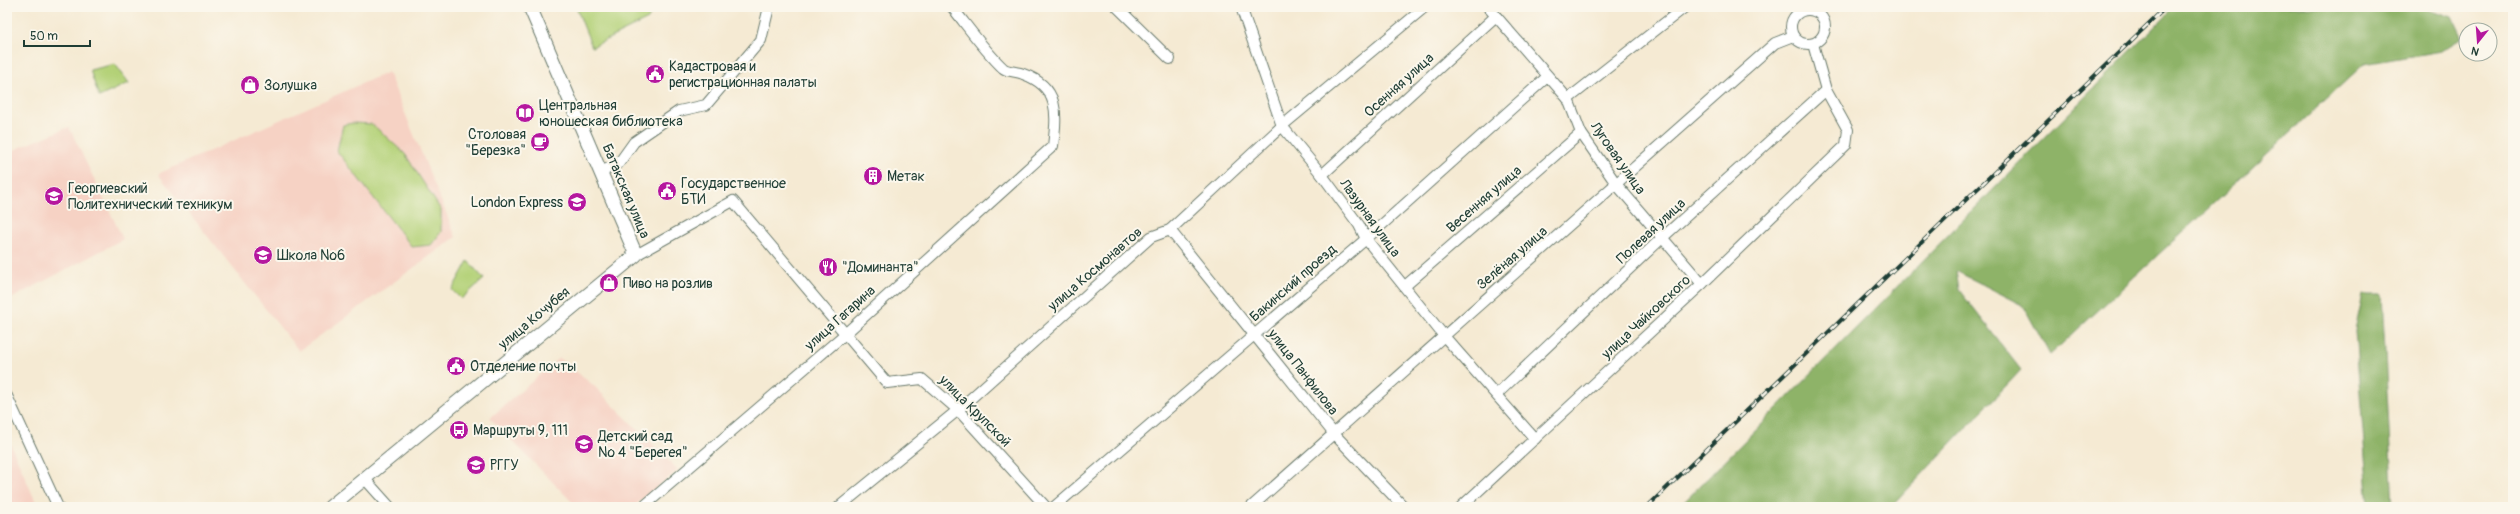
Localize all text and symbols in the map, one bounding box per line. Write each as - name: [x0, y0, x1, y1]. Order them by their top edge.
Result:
- scale bar: [24, 22, 90, 48]
- north arrow: [2458, 22, 2498, 62]
- text: 50 m: [30, 29, 58, 44]
- text: N: [2469, 44, 2481, 58]
- street label: Осенняя улица: [1361, 49, 1437, 121]
- place label: Кадастровая и регистрационная палаты: [669, 58, 817, 91]
- public building icon: Кадастровая и регистрационная палаты: [644, 63, 666, 85]
- shop icon: Золушка: [239, 74, 261, 96]
- place label: Золушка: [264, 77, 317, 94]
- place label: Центральная юношеская библиотека: [539, 97, 683, 130]
- library icon: Центральная юношеская библиотека: [514, 102, 536, 124]
- street label: Луговая улица: [1586, 118, 1649, 198]
- place label: Столовая "Березка": [465, 126, 526, 159]
- cafe icon: Столовая "Березка": [529, 131, 551, 153]
- street label: Батакская улица: [598, 141, 654, 241]
- street label: Весенняя улица: [1443, 162, 1525, 236]
- building icon: Метак: [862, 165, 884, 187]
- place label: Метак: [887, 168, 925, 185]
- place label: Государственное БТИ: [681, 175, 786, 208]
- street label: Лазурная улица: [1335, 175, 1404, 260]
- place label: Георгиевский Политехнический техникум: [68, 180, 233, 213]
- public building icon: Государственное БТИ: [656, 180, 678, 202]
- school or university icon: Георгиевский Политехнический техникум: [43, 185, 65, 207]
- school or university icon: London Express: [566, 191, 588, 213]
- place label: London Express: [471, 194, 564, 211]
- street label: Полевая улица: [1613, 195, 1689, 267]
- street label: улица Космонавтов: [1044, 223, 1146, 315]
- street label: Зелёная улица: [1473, 223, 1551, 293]
- street label: Бакинский проезд: [1246, 240, 1340, 325]
- school or university icon: Школа №6: [252, 244, 274, 266]
- place label: Школа №6: [277, 247, 345, 264]
- restaurant icon: "Доминанта": [817, 256, 839, 278]
- place label: "Доминанта": [842, 259, 919, 276]
- street label: улица Чайковского: [1597, 271, 1694, 363]
- shop icon: Пиво на розлив: [598, 272, 620, 294]
- place label: Пиво на розлив: [623, 275, 713, 292]
- street label: улица Гагарина: [801, 282, 879, 355]
- street label: улица Кочубея: [494, 283, 573, 353]
- street label: улица Панфилова: [1264, 325, 1342, 418]
- public building icon: Отделение почты: [445, 355, 467, 377]
- place label: Отделение почты: [470, 358, 576, 375]
- street label: улица Крупской: [935, 371, 1014, 450]
- bus stop icon: Маршруты 9, 111: [448, 419, 470, 441]
- place label: Маршруты 9, 111: [473, 422, 568, 439]
- place label: Детский сад № 4 "Берегея": [597, 428, 688, 461]
- school or university icon: Детский сад № 4 "Берегея": [573, 433, 595, 455]
- school or university icon: РГГУ: [465, 454, 487, 476]
- place label: РГГУ: [490, 457, 519, 474]

